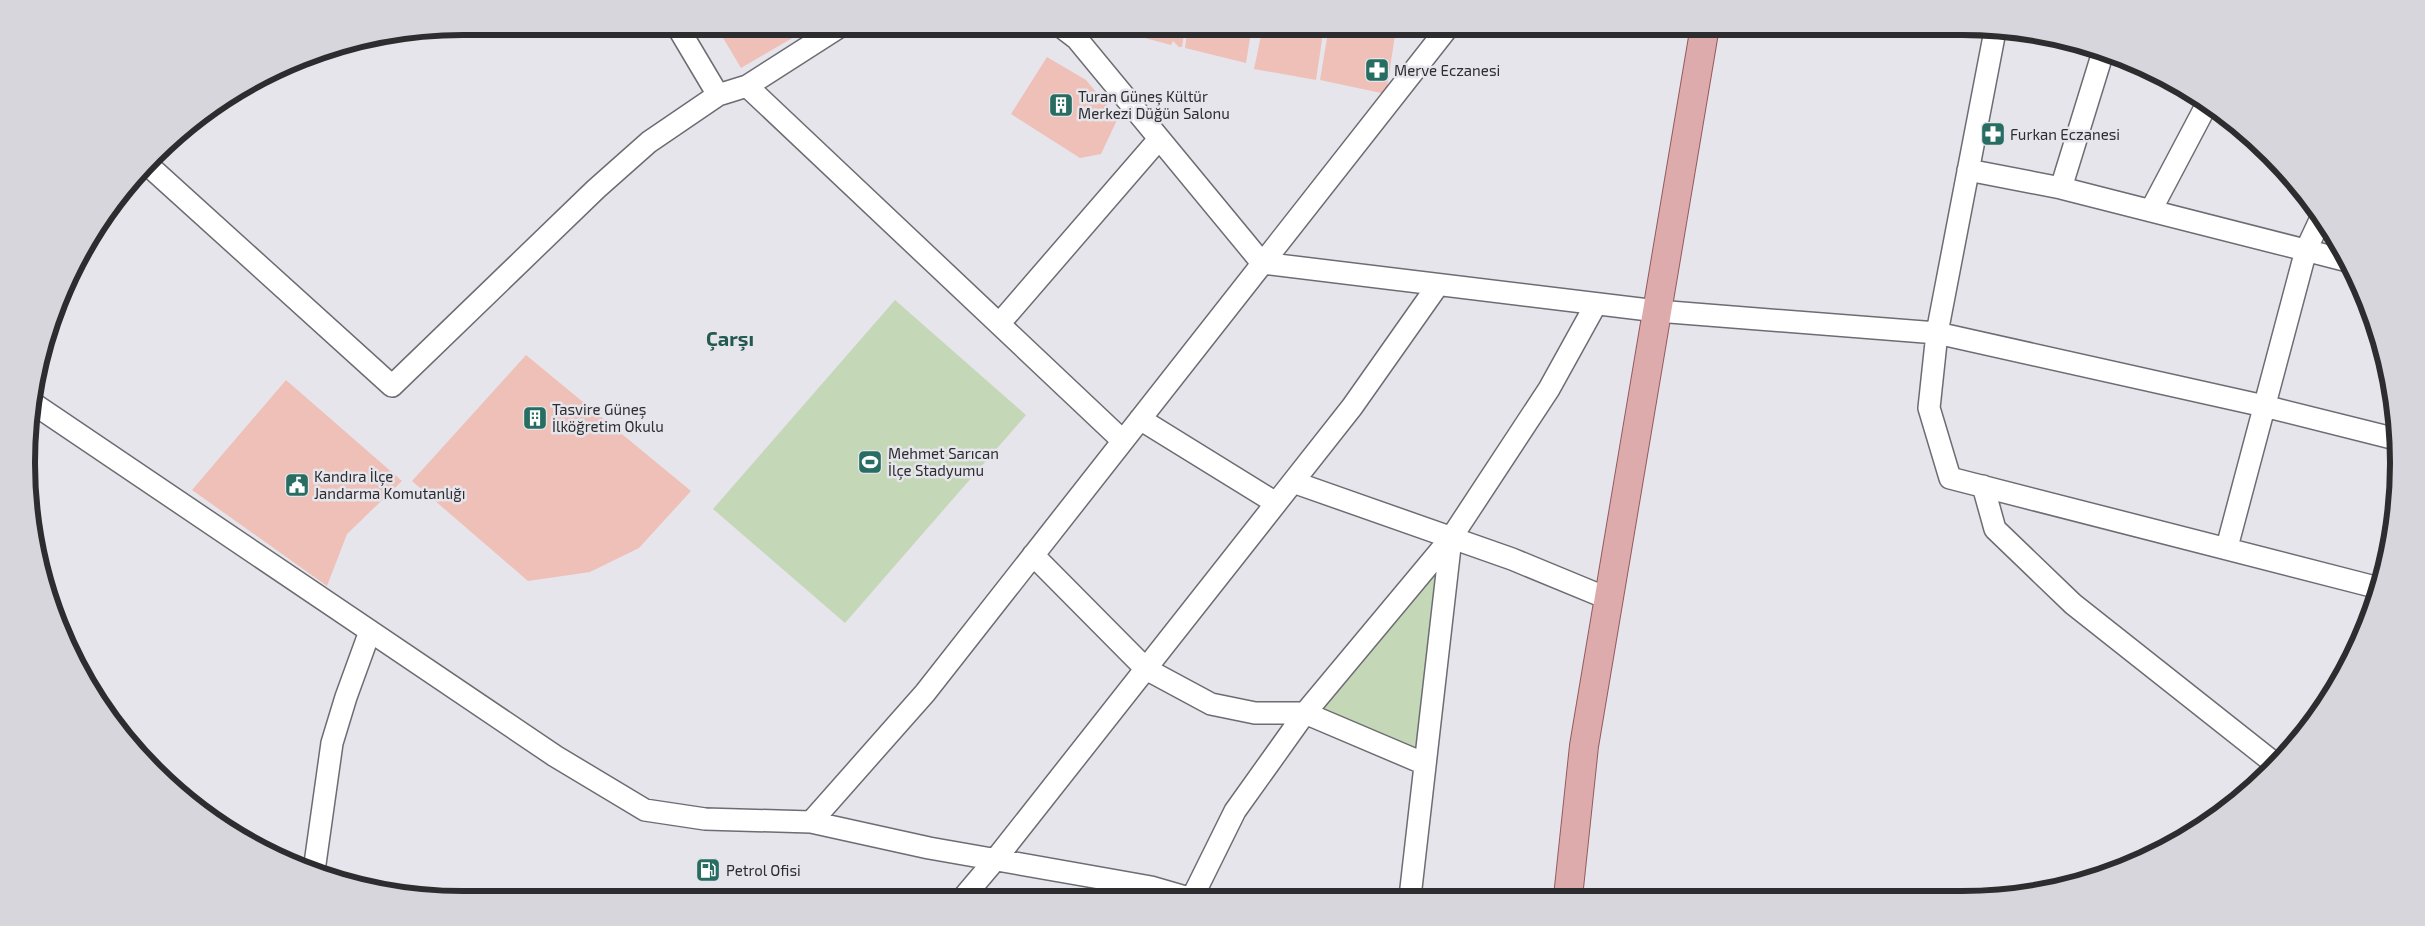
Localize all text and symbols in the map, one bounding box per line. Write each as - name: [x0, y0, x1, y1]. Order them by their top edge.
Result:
- pharmacy icon: Merve Eczanesi: [1364, 57, 1390, 83]
- place label: Merve Eczanesi: [1394, 61, 1500, 79]
- place label: Turan Güneş Kültür Merkezi Düğün Salonu: [1078, 87, 1230, 122]
- building icon: Turan Güneş Kültür Merkezi Düğün Salonu: [1048, 92, 1074, 118]
- pharmacy icon: Furkan Eczanesi: [1980, 121, 2006, 147]
- place label: Furkan Eczanesi: [2010, 125, 2120, 143]
- district label: Çarşı: [706, 326, 754, 351]
- place label: Tasvire Güneş İlköğretim Okulu: [552, 400, 664, 435]
- building icon: Tasvire Güneş İlköğretim Okulu: [522, 405, 548, 431]
- place label: Mehmet Sarıcan İlçe Stadyumu: [888, 444, 999, 480]
- sports icon: Mehmet Sarıcan İlçe Stadyumu: [857, 449, 883, 475]
- place label: Kandıra İlçe Jandarma Komutanlığı: [314, 467, 465, 502]
- public building icon: Kandıra İlçe Jandarma Komutanlığı: [284, 472, 310, 498]
- fuel station icon: Petrol Ofisi: [695, 857, 721, 883]
- place label: Petrol Ofisi: [726, 861, 801, 879]

